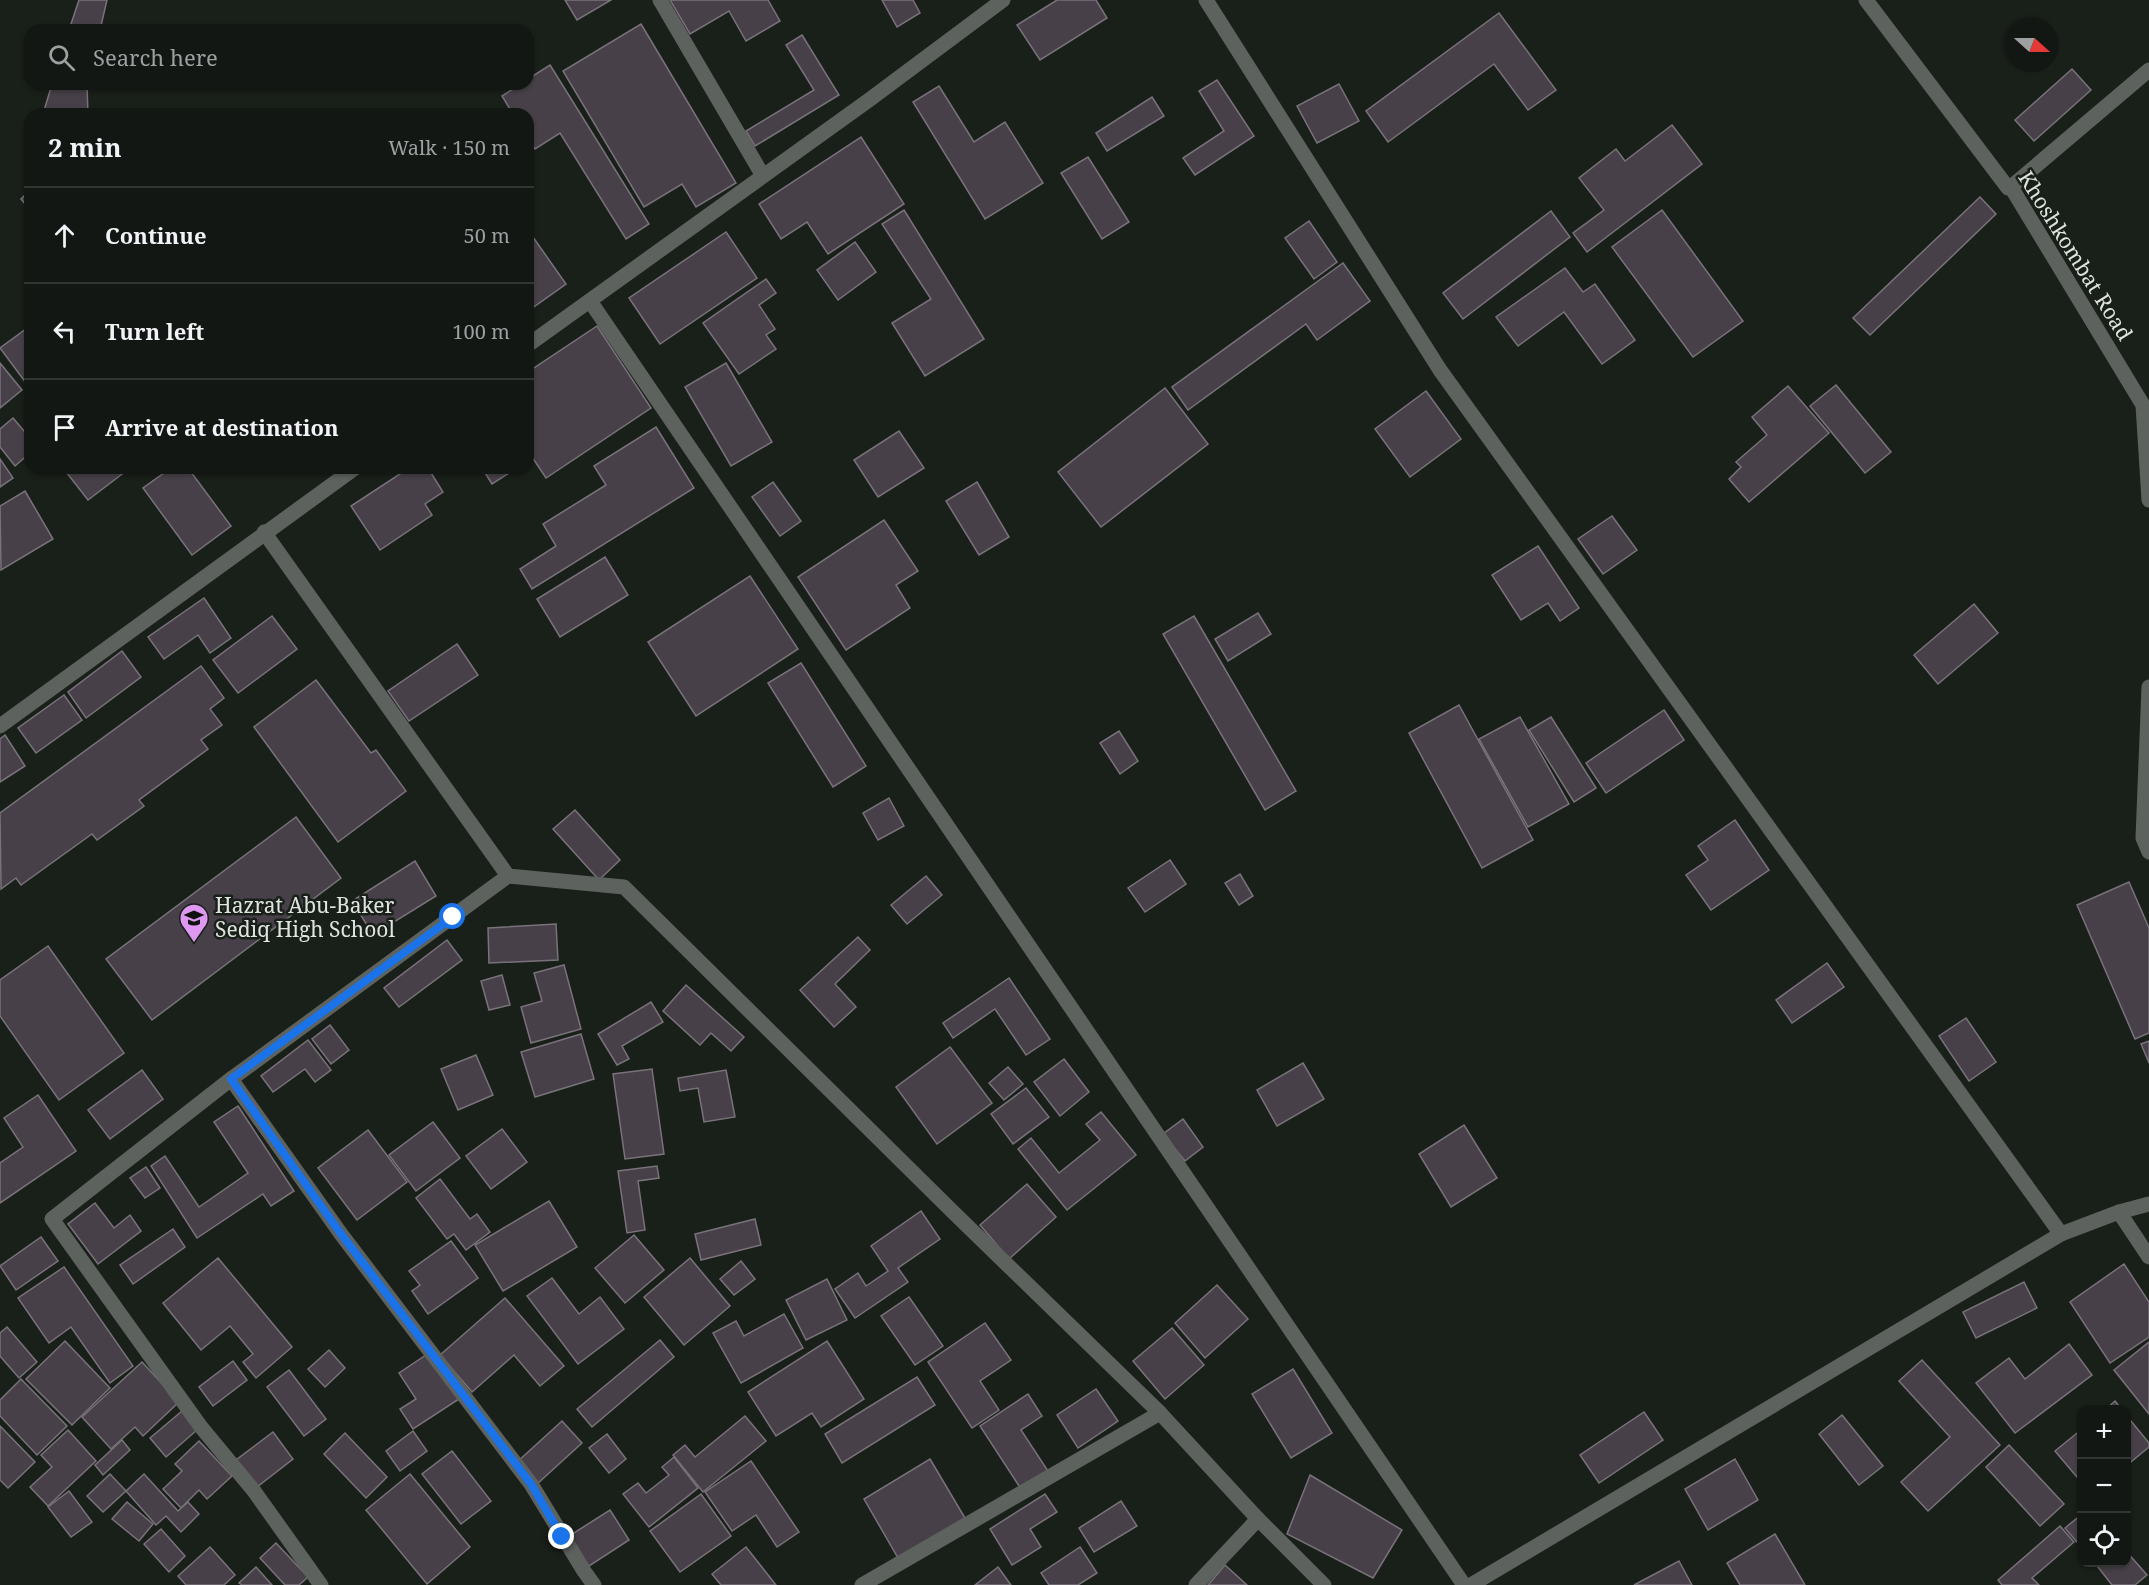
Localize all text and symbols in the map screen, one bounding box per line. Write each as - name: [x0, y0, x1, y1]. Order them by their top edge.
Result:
- north arrow: [2005, 18, 2059, 72]
- search box: [24, 24, 534, 90]
- icon: search: [45, 41, 78, 74]
- text: Search here: [93, 42, 218, 72]
- text: 2 min: [48, 129, 122, 165]
- text: Walk · 150 m: [388, 134, 510, 161]
- street label: Khoshkombat Road: [2012, 165, 2139, 346]
- icon: ahead: [48, 219, 81, 252]
- text: Continue: [105, 220, 207, 250]
- text: 50 m: [464, 222, 510, 249]
- icon: left: [48, 315, 81, 348]
- text: Turn left: [105, 316, 204, 346]
- text: 100 m: [452, 318, 510, 345]
- icon: arrive: [48, 411, 81, 444]
- text: Arrive at destination: [105, 412, 339, 442]
- place label: Hazrat Abu-Baker Sediq High School: [215, 891, 395, 943]
- school or university icon: Hazrat Abu-Baker Sediq High School: [178, 902, 210, 944]
- route start: [439, 903, 465, 929]
- map controls: [2077, 1405, 2131, 1567]
- button: +: [2077, 1405, 2131, 1459]
- button: −: [2077, 1459, 2131, 1513]
- button: locate: [2077, 1513, 2131, 1567]
- route end: [548, 1523, 574, 1549]

